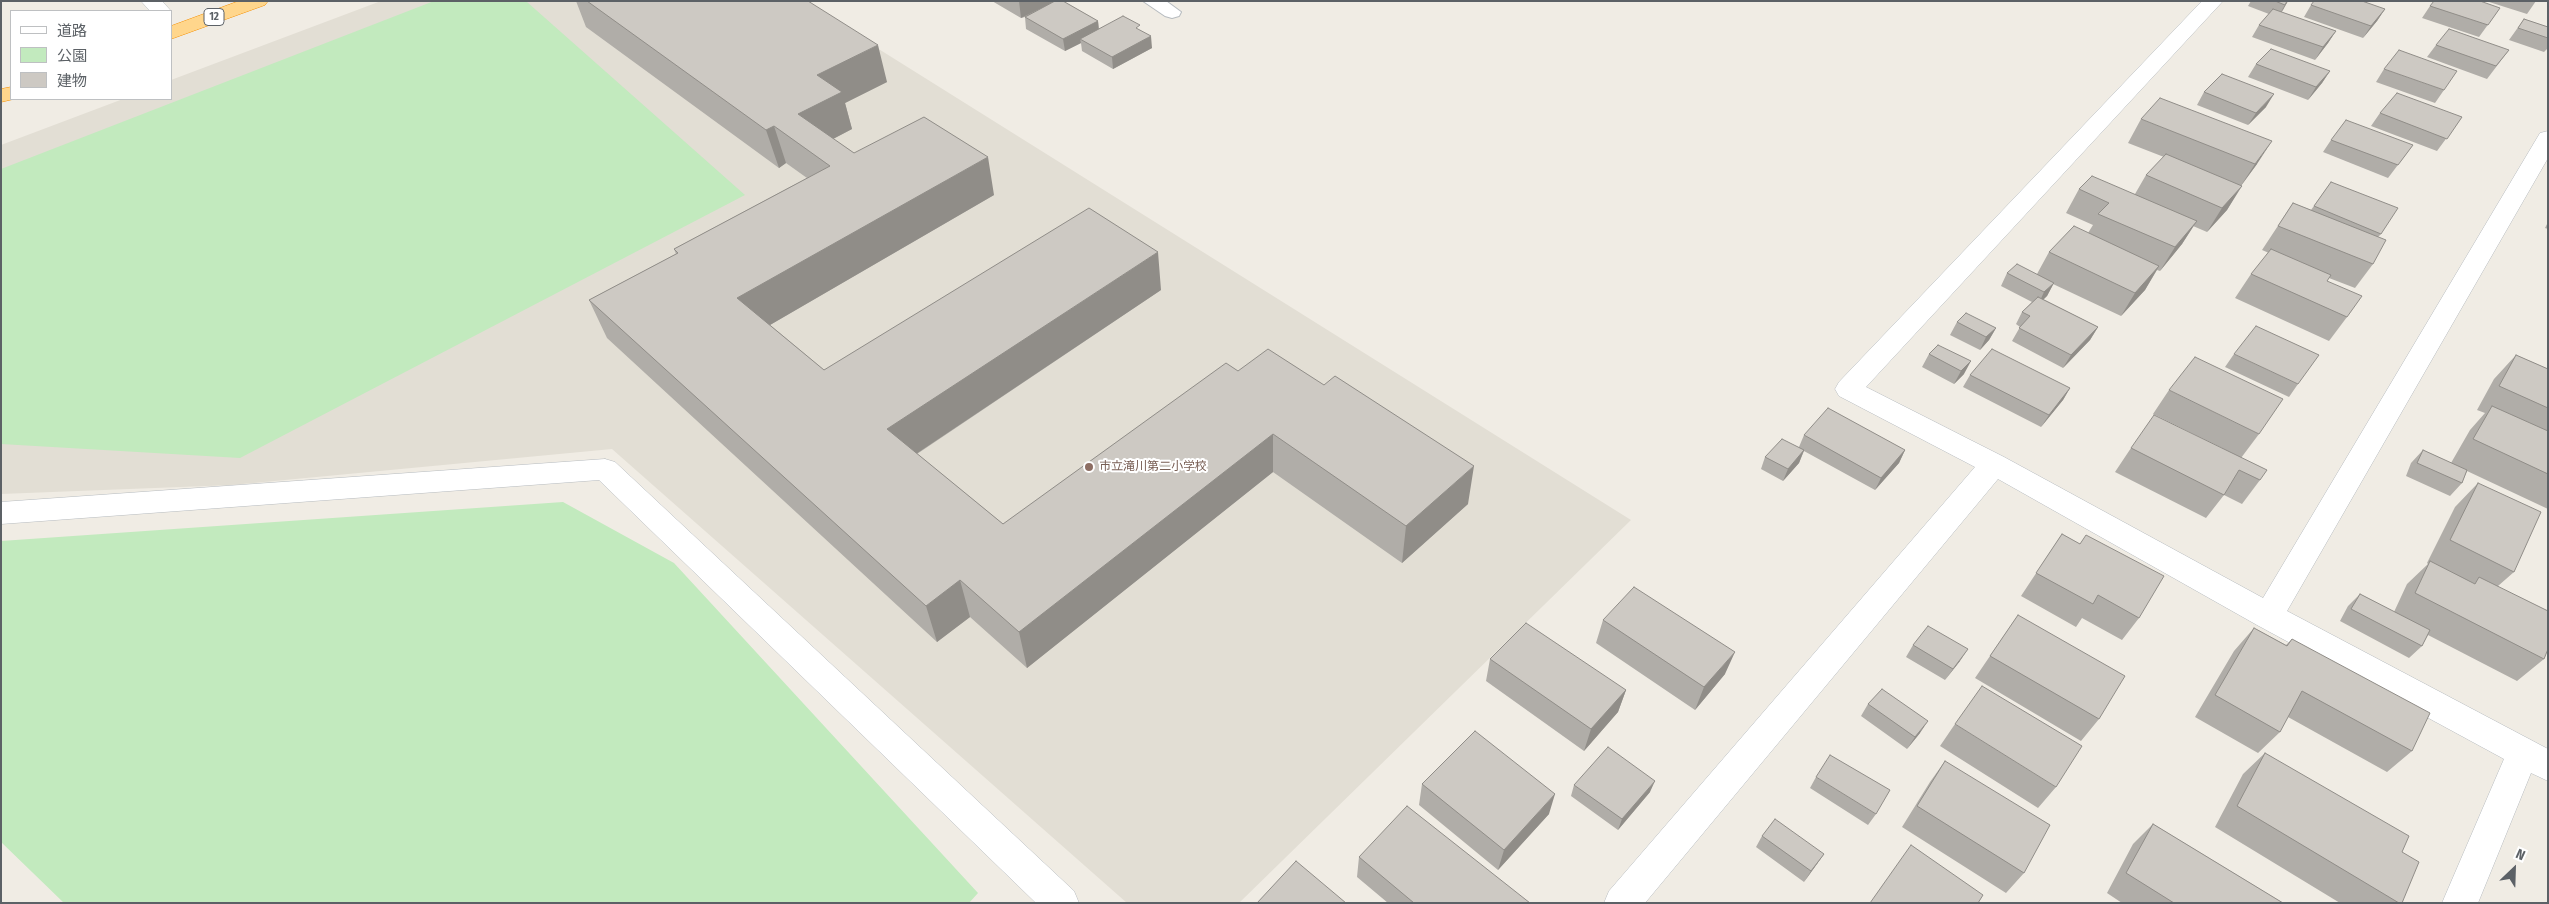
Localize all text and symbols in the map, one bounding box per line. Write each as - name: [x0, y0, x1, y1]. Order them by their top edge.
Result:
- road number: 12: [204, 8, 224, 26]
- legend: [10, 10, 172, 100]
- text: 道路: [57, 22, 87, 40]
- text: 公園: [57, 47, 87, 65]
- text: 建物: [57, 72, 87, 90]
- place label: 市立滝川第二小学校: [1099, 460, 1207, 474]
- marker: 市立滝川第二小学校: [1083, 461, 1095, 473]
- north arrow: [2489, 844, 2539, 894]
- text: N: [2513, 845, 2528, 864]

